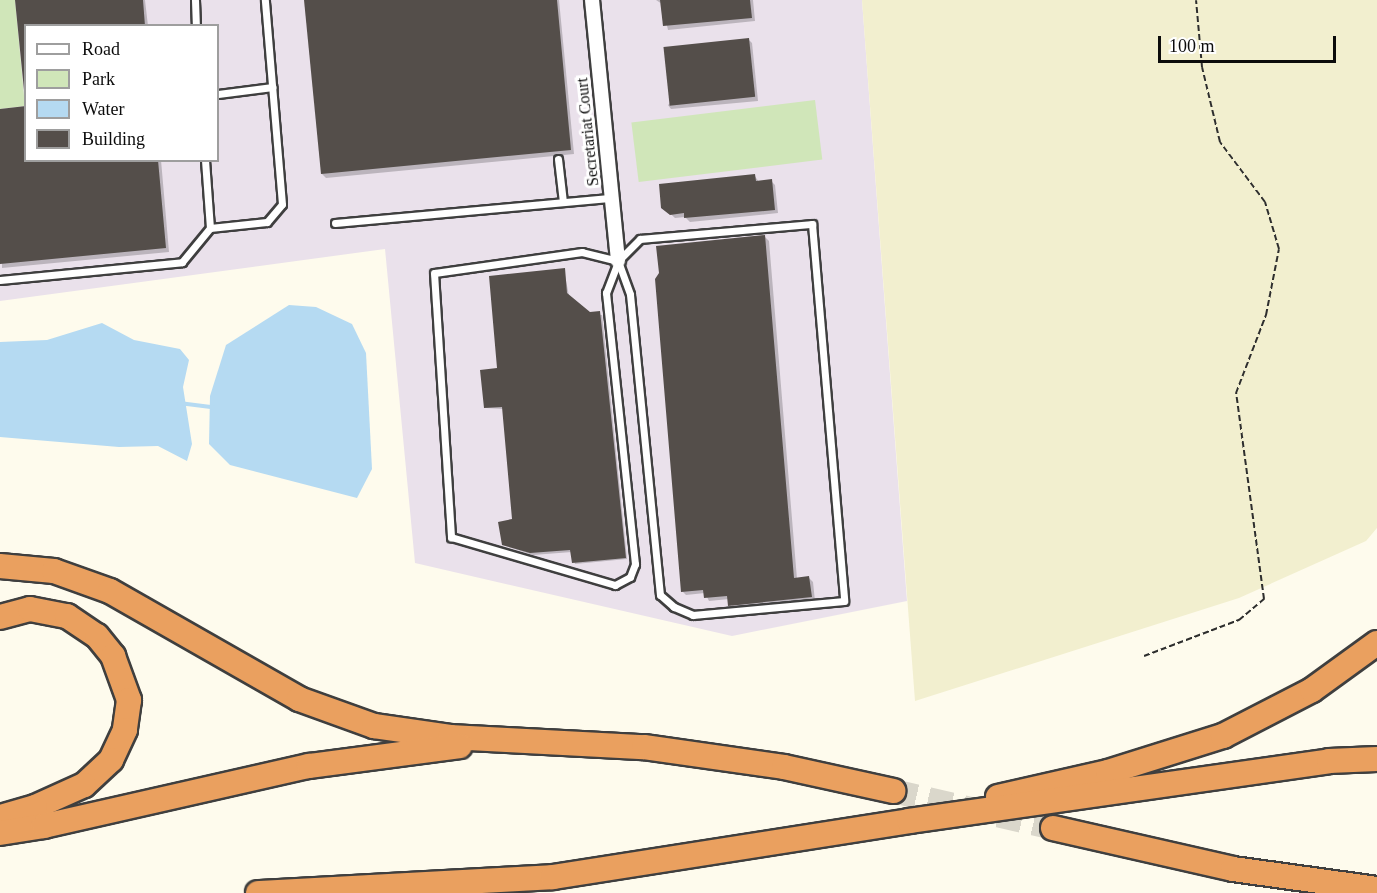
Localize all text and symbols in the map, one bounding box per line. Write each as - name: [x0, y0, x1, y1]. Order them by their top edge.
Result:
- legend: [24, 24, 219, 162]
- scale bar: [1161, 24, 1340, 62]
- text: 100 m: [1169, 36, 1215, 56]
- text: Road: [82, 39, 120, 59]
- text: Park: [82, 69, 115, 89]
- street label: Secretariat Court: [573, 77, 603, 187]
- text: Water: [82, 99, 125, 119]
- text: Building: [82, 129, 145, 149]

